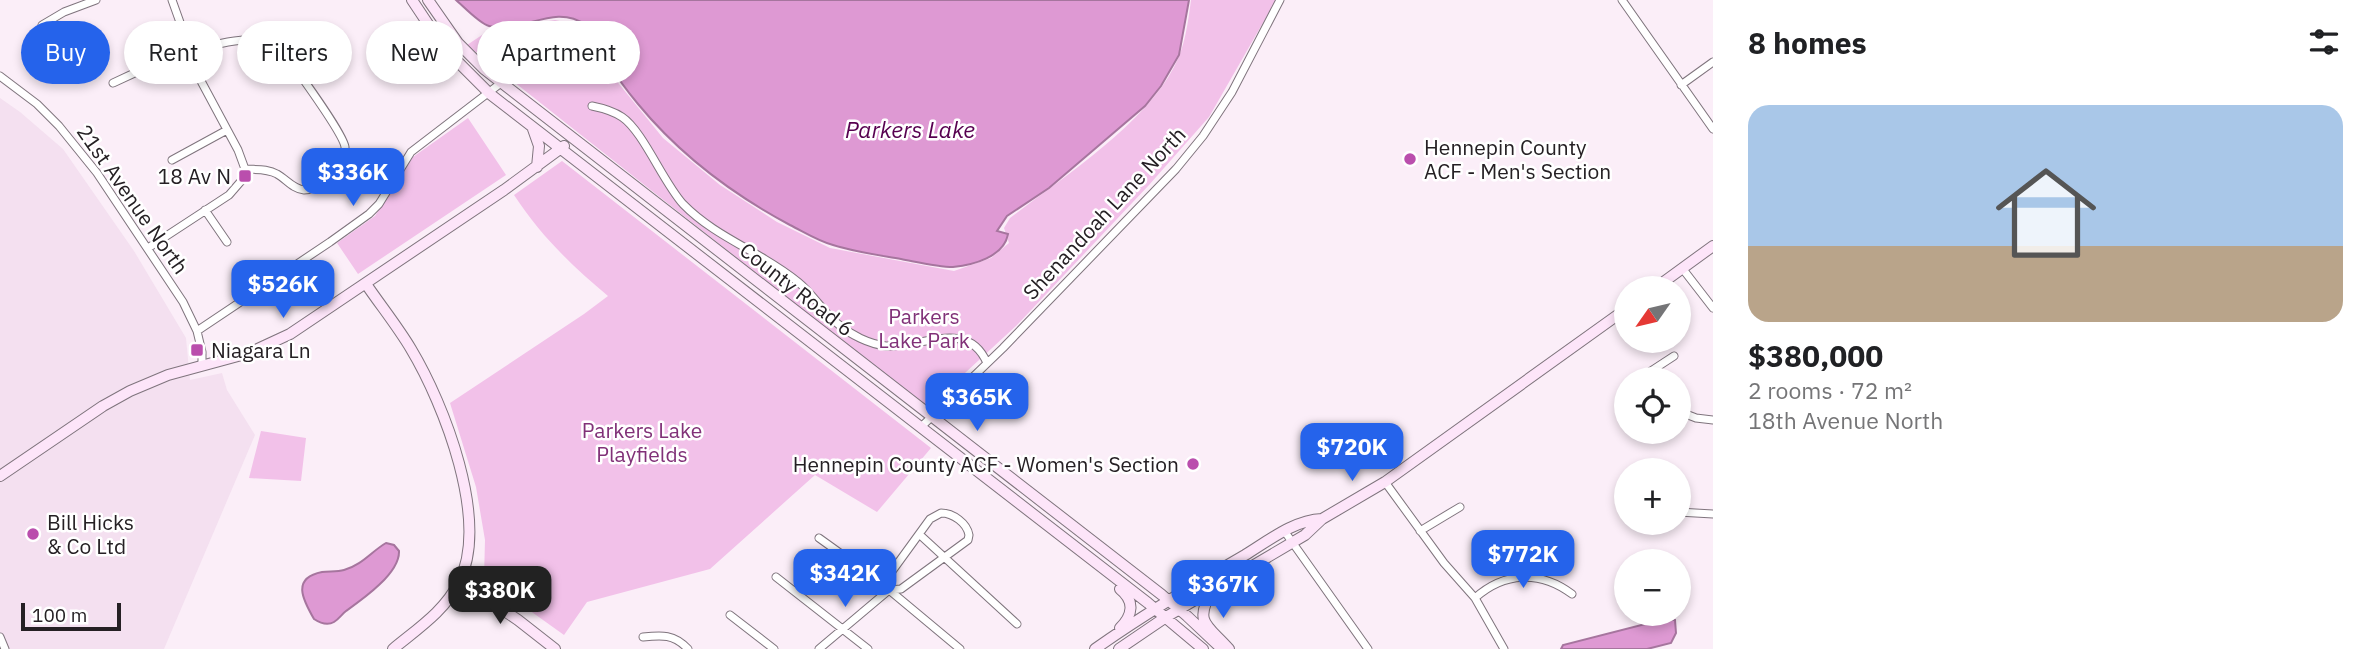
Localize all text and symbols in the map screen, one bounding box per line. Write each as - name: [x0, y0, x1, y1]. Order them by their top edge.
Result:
- chip: Buy: [21, 21, 110, 84]
- chip: Rent: [124, 21, 223, 84]
- chip: Filters: [237, 21, 352, 84]
- chip: New: [366, 21, 463, 84]
- chip: Apartment: [477, 21, 640, 84]
- text: 8 homes: [1748, 23, 1867, 62]
- icon: filters: [2305, 23, 2343, 61]
- water label: Parkers Lake: [845, 114, 975, 144]
- street label: 21st Avenue North: [71, 119, 195, 279]
- street label: Shenandoah Lane North: [1016, 121, 1192, 305]
- place label: Hennepin County ACF - Men's Section: [1424, 133, 1611, 185]
- pin: $336K: [304, 148, 402, 208]
- icon: home: [1983, 150, 2109, 276]
- marker: Hennepin County ACF - Men's Section: [1402, 151, 1418, 167]
- text: $336K: [317, 156, 389, 186]
- place label: 18 Av N: [158, 162, 231, 190]
- marker: 18 Av N: [237, 168, 253, 184]
- street label: County Road 6: [734, 236, 860, 342]
- pin: $526K: [234, 260, 332, 320]
- text: $526K: [247, 268, 319, 298]
- north arrow: [1614, 276, 1690, 354]
- map controls: [1614, 276, 1691, 626]
- park label: Parkers Lake Park: [878, 302, 970, 354]
- place label: Niagara Ln: [211, 336, 311, 364]
- text: $380,000: [1748, 336, 1883, 375]
- marker: Niagara Ln: [189, 342, 205, 358]
- button: locate: [1614, 367, 1691, 444]
- pin: $365K: [928, 374, 1026, 433]
- text: 2 rooms · 72 m²: [1748, 375, 1912, 405]
- text: $365K: [941, 381, 1013, 411]
- text: 18th Avenue North: [1748, 405, 1943, 435]
- park label: Parkers Lake Playfields: [582, 416, 702, 468]
- pin: $720K: [1303, 424, 1401, 483]
- text: $720K: [1316, 431, 1388, 461]
- place label: Hennepin County ACF - Women's Section: [793, 450, 1179, 478]
- marker: Hennepin County ACF - Women's Section: [1185, 456, 1201, 472]
- button: +: [1614, 458, 1691, 535]
- place label: Bill Hicks & Co Ltd: [47, 508, 134, 560]
- marker: Bill Hicks & Co Ltd: [25, 526, 41, 542]
- pin: $772K: [1474, 530, 1572, 590]
- text: $772K: [1487, 538, 1559, 568]
- button: −: [1614, 549, 1691, 626]
- pin: $342K: [796, 550, 894, 609]
- text: $342K: [809, 557, 881, 587]
- pin: $367K: [1174, 560, 1272, 620]
- pin: $380K: [451, 566, 549, 626]
- text: $367K: [1187, 568, 1259, 598]
- text: $380K: [464, 574, 536, 604]
- scale bar: [21, 600, 121, 632]
- text: 100 m: [32, 603, 87, 627]

